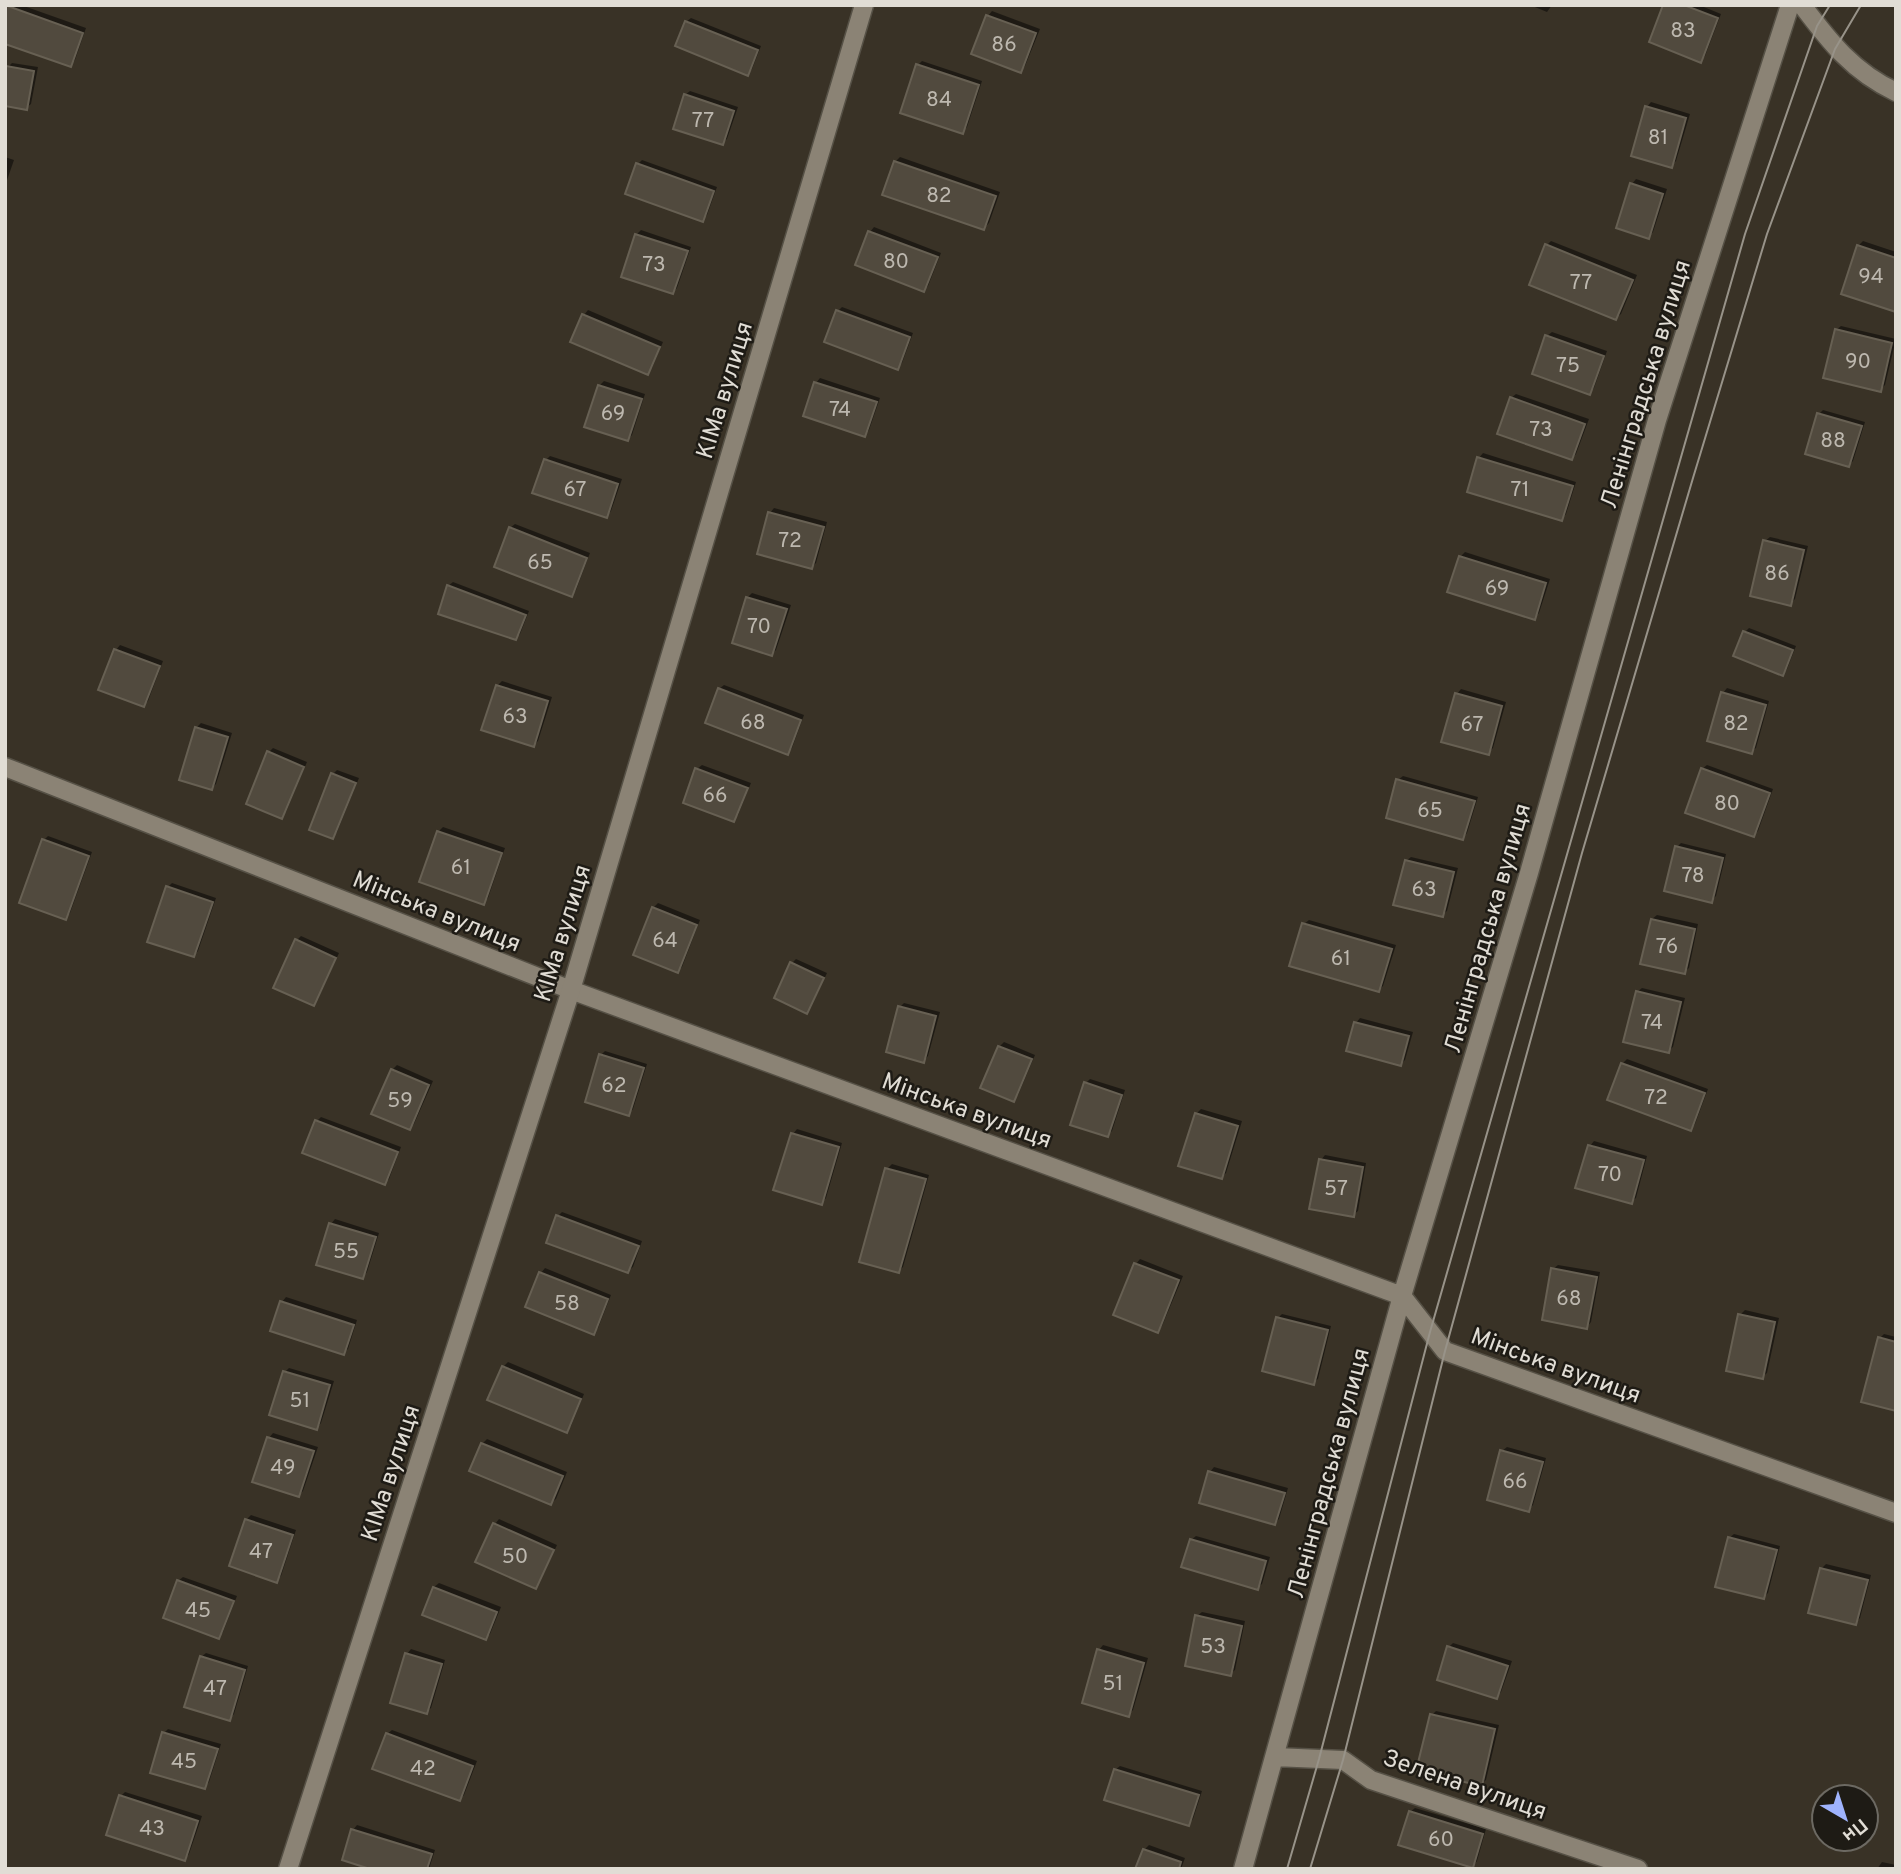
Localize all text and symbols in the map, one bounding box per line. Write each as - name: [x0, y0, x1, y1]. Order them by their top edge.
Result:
- house number: 83: [1670, 18, 1696, 45]
- house number: 86: [991, 32, 1017, 59]
- house number: 84: [926, 87, 952, 114]
- house number: 77: [692, 108, 714, 135]
- house number: 81: [1648, 125, 1668, 152]
- house number: 82: [926, 183, 952, 210]
- house number: 80: [883, 249, 909, 276]
- house number: 73: [642, 252, 666, 279]
- street label: Ленінградська вулиця: [1595, 257, 1699, 513]
- house number: 94: [1858, 264, 1884, 291]
- house number: 77: [1570, 270, 1592, 297]
- street label: КІМа вулиця: [691, 318, 761, 463]
- house number: 90: [1845, 349, 1871, 376]
- house number: 75: [1556, 353, 1580, 380]
- house number: 74: [829, 397, 851, 424]
- house number: 69: [601, 401, 625, 428]
- house number: 73: [1529, 417, 1553, 444]
- house number: 88: [1820, 428, 1846, 455]
- house number: 67: [563, 477, 587, 504]
- house number: 71: [1510, 477, 1530, 504]
- house number: 72: [778, 528, 802, 555]
- house number: 65: [527, 550, 553, 577]
- house number: 86: [1764, 561, 1790, 588]
- house number: 69: [1485, 576, 1509, 603]
- house number: 70: [747, 614, 771, 641]
- house number: 63: [502, 704, 528, 731]
- house number: 68: [740, 710, 766, 737]
- house number: 82: [1723, 711, 1749, 738]
- house number: 67: [1460, 712, 1484, 739]
- house number: 66: [702, 783, 728, 810]
- house number: 80: [1714, 791, 1740, 818]
- house number: 65: [1417, 798, 1443, 825]
- street label: Ленінградська вулиця: [1439, 800, 1539, 1057]
- house number: 61: [451, 855, 471, 882]
- street label: КІМа вулиця: [529, 861, 599, 1006]
- house number: 78: [1681, 863, 1705, 890]
- street label: Мінська вулиця: [348, 865, 525, 960]
- house number: 63: [1411, 877, 1437, 904]
- house number: 64: [652, 928, 678, 955]
- house number: 76: [1656, 934, 1678, 961]
- house number: 61: [1331, 946, 1351, 973]
- house number: 74: [1641, 1010, 1663, 1037]
- street label: Мінська вулиця: [877, 1067, 1056, 1157]
- house number: 62: [601, 1073, 627, 1100]
- house number: 72: [1644, 1085, 1668, 1112]
- house number: 59: [387, 1088, 413, 1115]
- house number: 70: [1598, 1162, 1622, 1189]
- house number: 57: [1324, 1176, 1348, 1203]
- house number: 55: [333, 1239, 359, 1266]
- house number: 68: [1556, 1286, 1582, 1313]
- house number: 58: [554, 1291, 580, 1318]
- street label: Мінська вулиця: [1466, 1322, 1645, 1412]
- street label: Ленінградська вулиця: [1282, 1345, 1378, 1602]
- house number: 51: [290, 1388, 310, 1415]
- street label: КІМа вулиця: [356, 1401, 428, 1546]
- house number: 49: [270, 1455, 296, 1482]
- house number: 66: [1502, 1469, 1528, 1496]
- house number: 47: [249, 1539, 273, 1566]
- house number: 50: [502, 1544, 528, 1571]
- house number: 45: [185, 1598, 211, 1625]
- house number: 53: [1200, 1634, 1226, 1661]
- house number: 51: [1103, 1671, 1123, 1698]
- house number: 47: [203, 1676, 227, 1703]
- street label: Зелена вулиця: [1378, 1744, 1550, 1828]
- house number: 45: [171, 1749, 197, 1776]
- house number: 42: [410, 1756, 436, 1783]
- north arrow: [1810, 1783, 1880, 1853]
- text: Пн: [1837, 1812, 1872, 1847]
- house number: 43: [139, 1816, 165, 1843]
- house number: 60: [1428, 1827, 1454, 1854]

